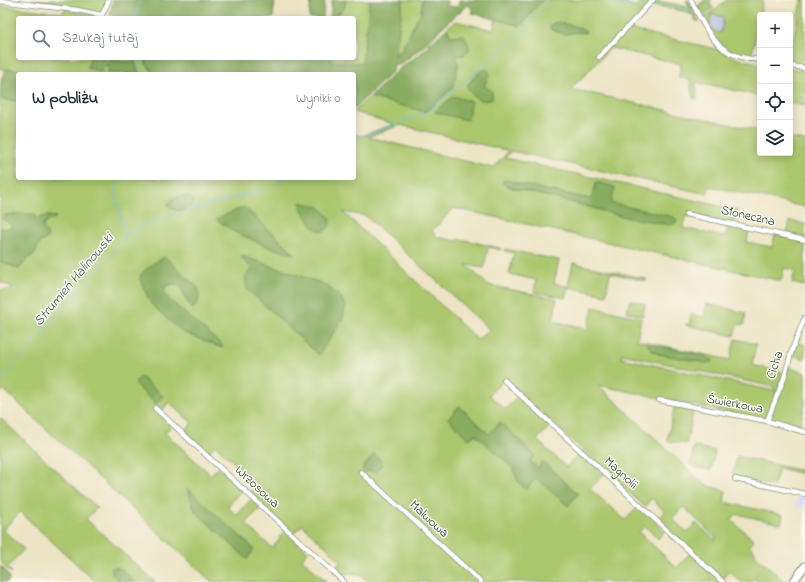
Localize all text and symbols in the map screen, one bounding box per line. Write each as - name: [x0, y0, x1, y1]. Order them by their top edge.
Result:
- map controls: [757, 12, 793, 156]
- button: +: [757, 12, 793, 48]
- search box: [16, 16, 356, 60]
- icon: search: [30, 27, 52, 49]
- text: Szukaj tutaj: [62, 27, 138, 49]
- button: −: [757, 48, 793, 84]
- button: locate: [757, 84, 793, 120]
- text: W pobliżu: [32, 86, 98, 111]
- text: Wyniki: 0: [296, 89, 340, 108]
- button: layers: [757, 120, 793, 156]
- street label: Słoneczna: [719, 201, 777, 231]
- water label: Strumień Halinowski: [29, 228, 120, 331]
- street label: Cicha: [762, 349, 788, 381]
- street label: Świerkowa: [705, 389, 765, 419]
- street label: Magnolii: [599, 452, 642, 494]
- street label: Wrzosowa: [230, 461, 284, 513]
- street label: Malwowa: [405, 496, 453, 542]

